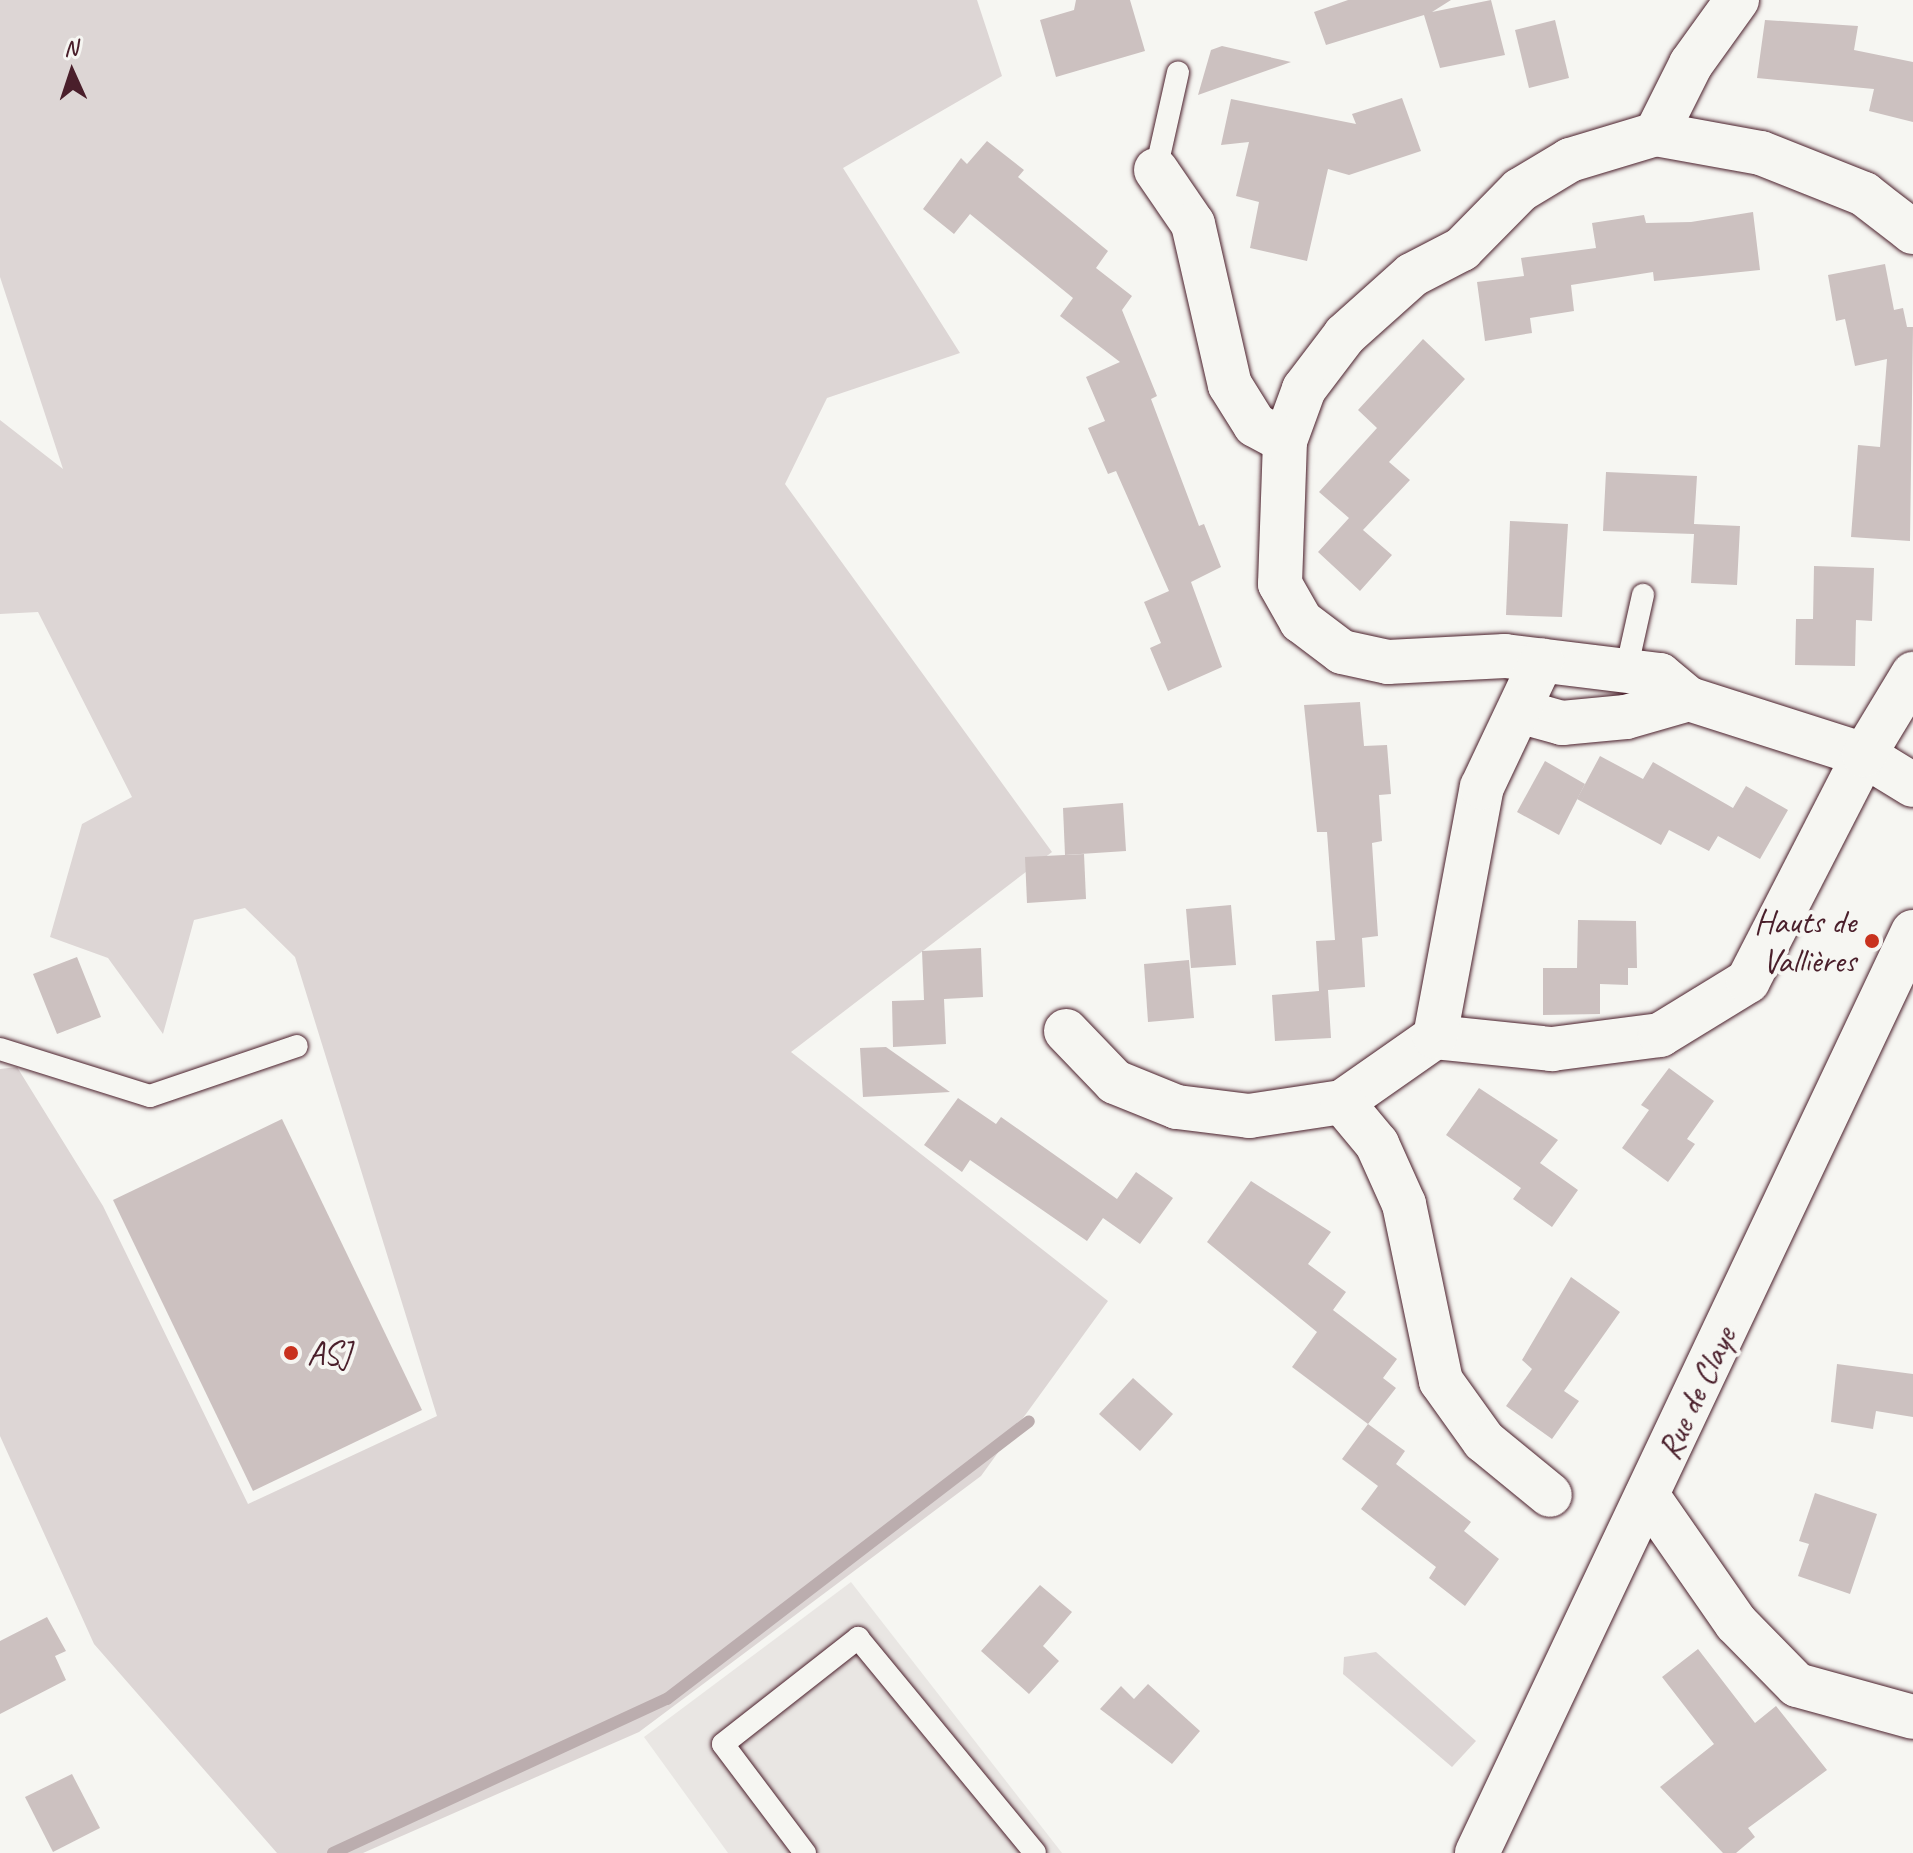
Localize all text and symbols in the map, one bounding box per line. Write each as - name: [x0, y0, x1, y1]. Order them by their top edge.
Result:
- north arrow: [32, 32, 112, 112]
- text: N: [63, 34, 78, 62]
- place label: Hauts de Vallières: [1754, 901, 1856, 980]
- marker: Hauts de Vallières: [1863, 932, 1881, 950]
- street label: Rue de Claye: [1648, 1320, 1744, 1466]
- place label: ASJ: [307, 1333, 350, 1373]
- marker: ASJ: [282, 1344, 300, 1362]

